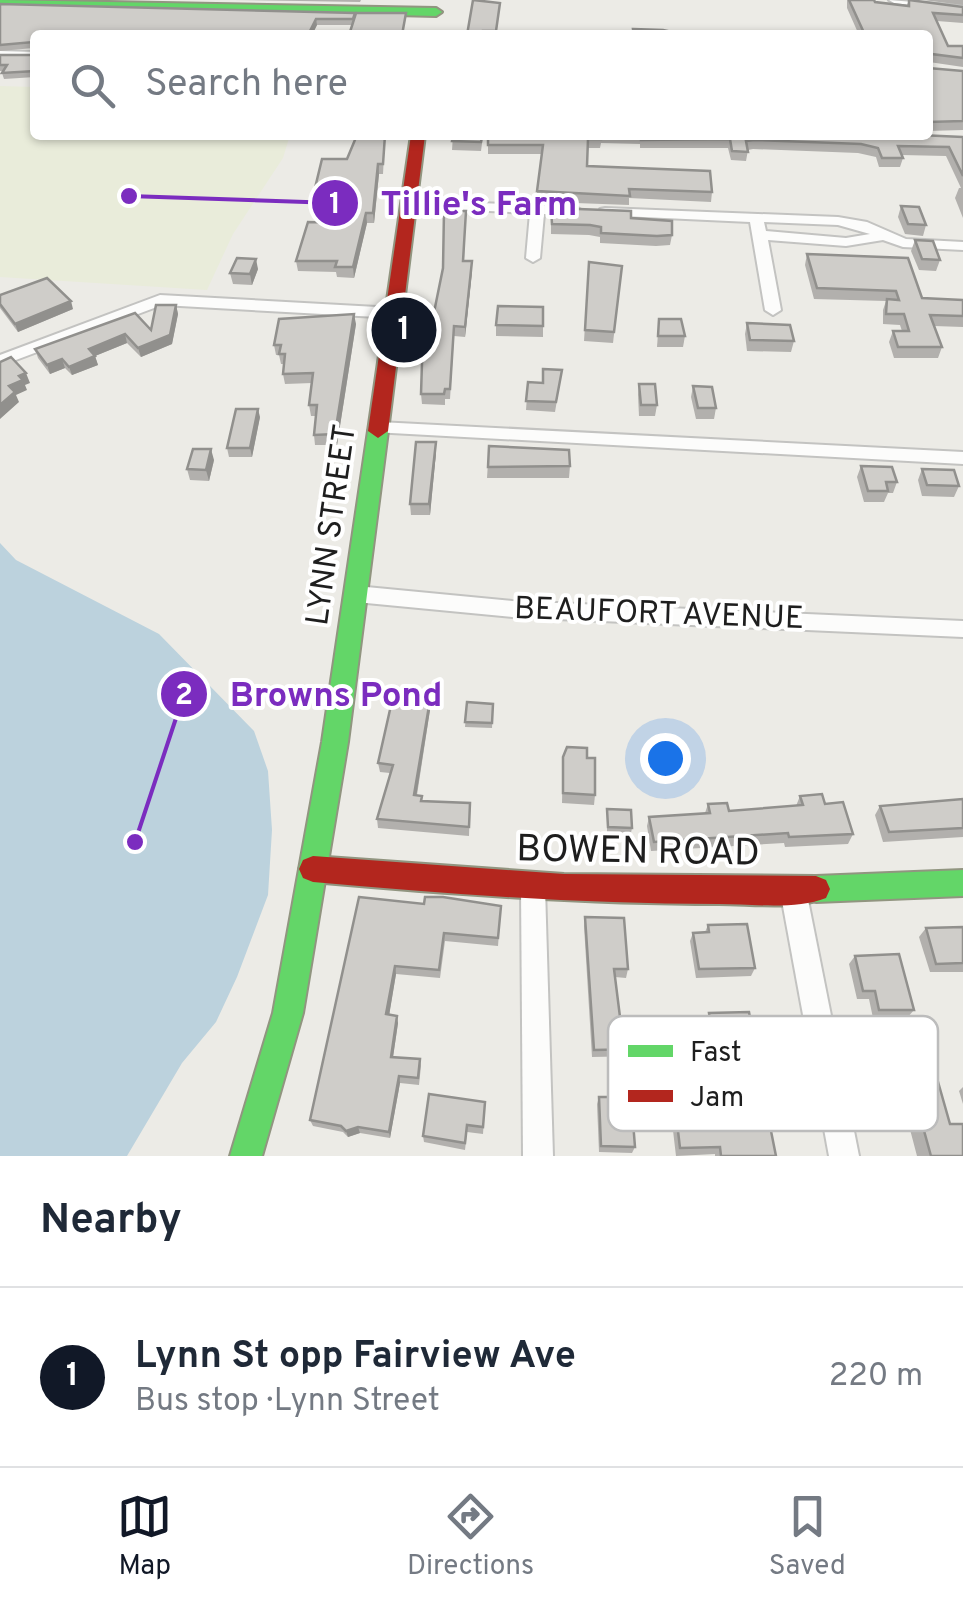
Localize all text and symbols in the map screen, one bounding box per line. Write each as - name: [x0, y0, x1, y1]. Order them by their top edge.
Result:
- search box: [30, 30, 933, 140]
- icon: search: [65, 58, 120, 113]
- text: Search here: [145, 61, 348, 110]
- callout: Tillie's Farm: [310, 170, 597, 235]
- text: Tillie's Farm: [381, 184, 577, 228]
- text: 1: [329, 187, 341, 224]
- pin: 1: [372, 292, 436, 368]
- street label: LYNN STREET: [299, 422, 367, 628]
- street label: BEAUFORT AVENUE: [513, 590, 805, 640]
- callout: Browns Pond: [159, 661, 462, 726]
- text: Browns Pond: [230, 675, 442, 719]
- text: 2: [175, 678, 193, 715]
- your location: [640, 733, 691, 784]
- street label: BOWEN ROAD: [516, 826, 760, 880]
- legend: [608, 1016, 938, 1131]
- text: Fast: [690, 1036, 742, 1072]
- text: Jam: [690, 1081, 744, 1117]
- text: Nearby: [40, 1195, 182, 1248]
- text: Lynn St opp Fairview Ave: [135, 1333, 576, 1382]
- text: 1: [66, 1357, 79, 1397]
- text: 220 m: [829, 1357, 923, 1397]
- text: Bus stop · Lynn Street: [135, 1382, 440, 1422]
- tab: Map: [117, 1489, 172, 1585]
- tab: Directions: [407, 1489, 534, 1585]
- tab: Saved: [769, 1489, 846, 1585]

